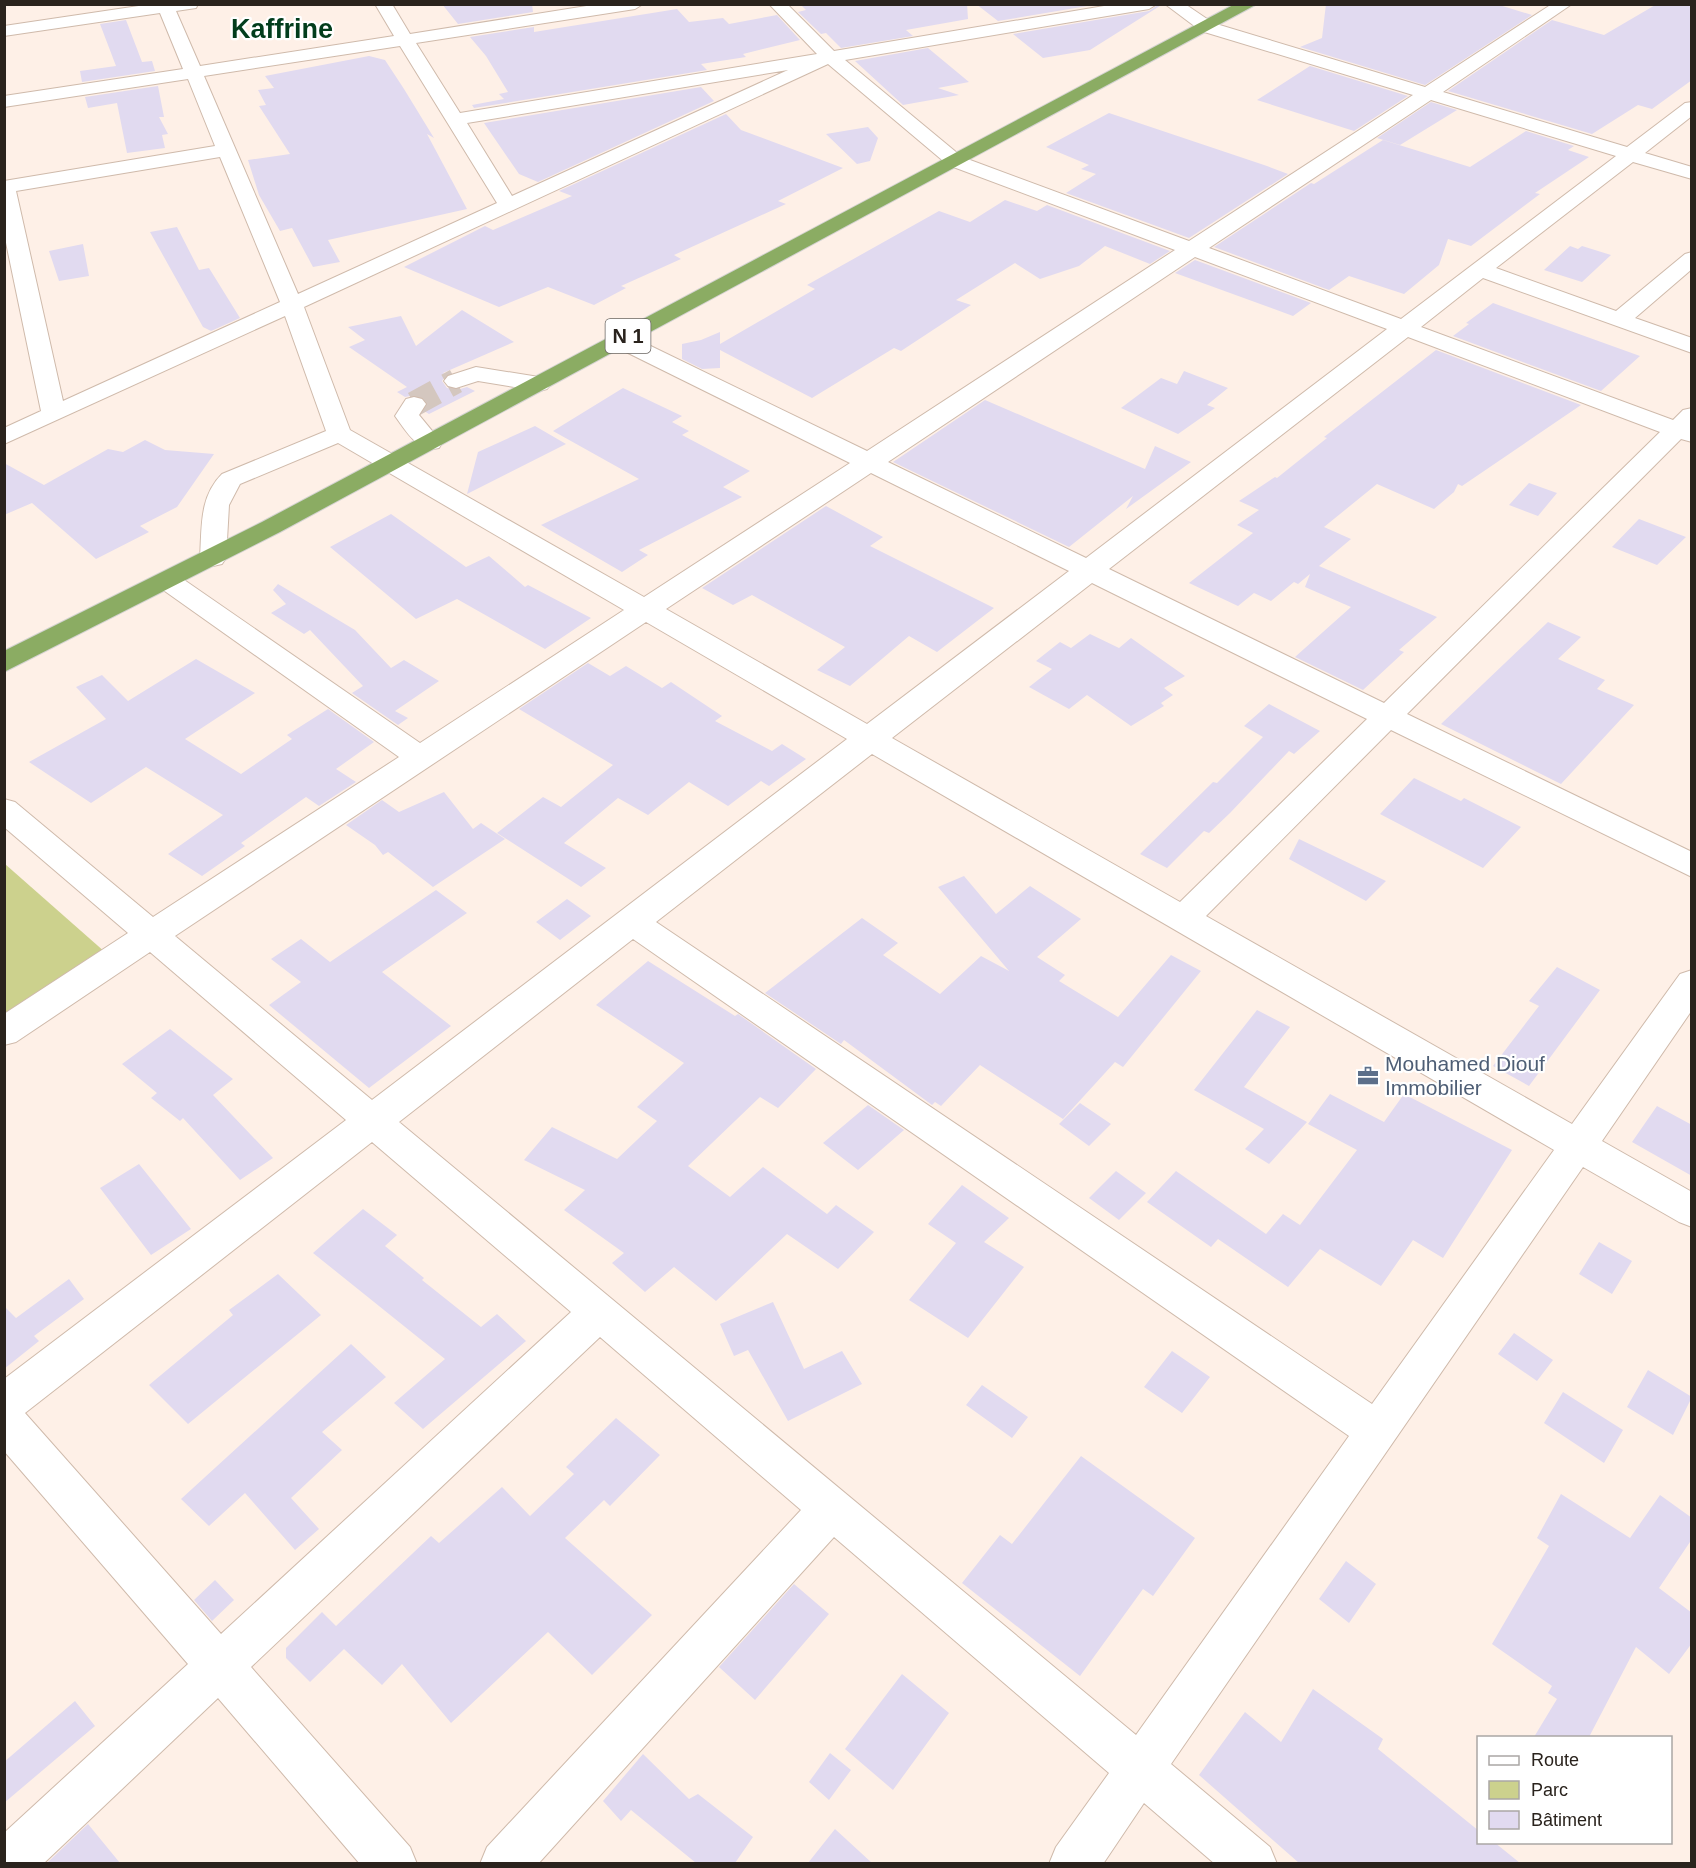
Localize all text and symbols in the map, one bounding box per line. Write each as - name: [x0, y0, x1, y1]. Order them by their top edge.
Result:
- district label: Kaffrine: [231, 14, 333, 44]
- road number: N 1: [606, 319, 650, 353]
- place label: Mouhamed Diouf Immobilier: [1385, 1052, 1545, 1099]
- office icon: Mouhamed Diouf Immobilier: [1356, 1064, 1380, 1088]
- legend: [1477, 1736, 1672, 1844]
- text: Route: [1531, 1750, 1579, 1770]
- text: Parc: [1531, 1780, 1568, 1800]
- text: Bâtiment: [1531, 1810, 1602, 1830]

